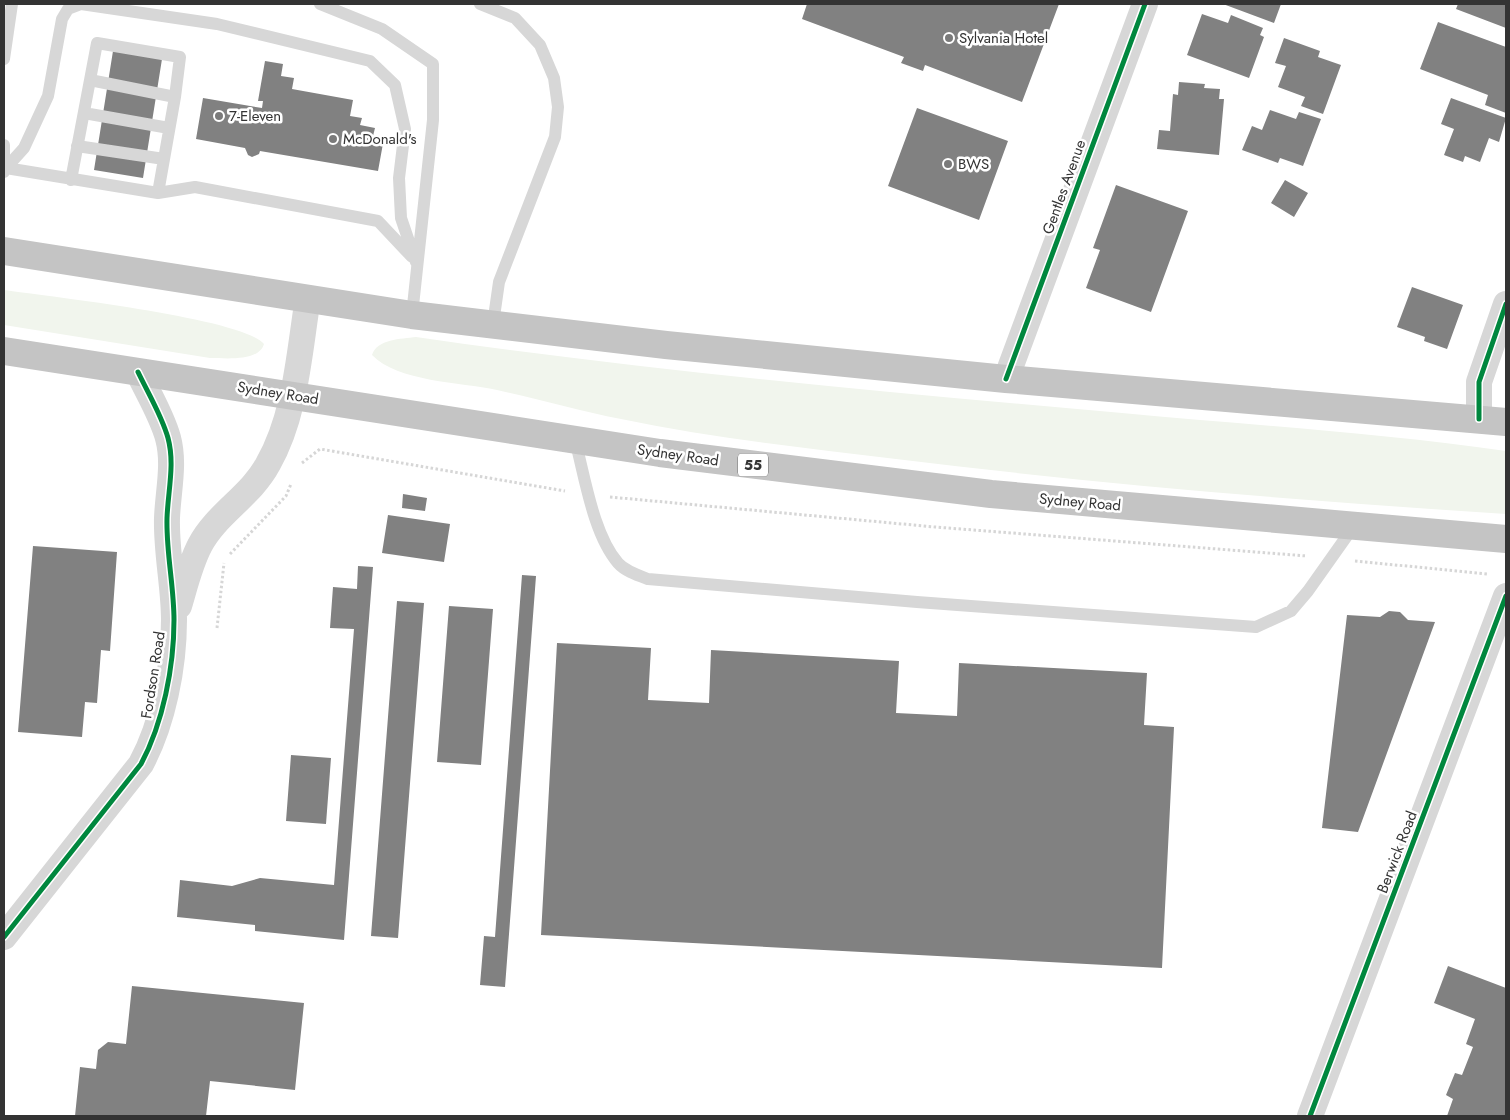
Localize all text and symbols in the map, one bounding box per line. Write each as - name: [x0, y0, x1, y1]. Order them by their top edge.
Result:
- place label: Sylvania Hotel: [959, 27, 1048, 49]
- marker: Sylvania Hotel: [943, 32, 955, 44]
- place label: 7-Eleven: [229, 105, 281, 127]
- marker: 7-Eleven: [213, 110, 225, 122]
- place label: McDonald's: [343, 128, 417, 150]
- marker: McDonald's: [327, 133, 339, 145]
- street label: Gentles Avenue: [1037, 136, 1091, 237]
- place label: BWS: [958, 153, 989, 175]
- marker: BWS: [942, 158, 954, 170]
- street label: Sydney Road: [236, 376, 320, 410]
- street label: Sydney Road: [636, 438, 720, 472]
- road number: 55: [738, 454, 768, 476]
- street label: Sydney Road: [1038, 487, 1122, 517]
- street label: Fordson Road: [135, 630, 171, 720]
- street label: Berwick Road: [1371, 808, 1423, 896]

